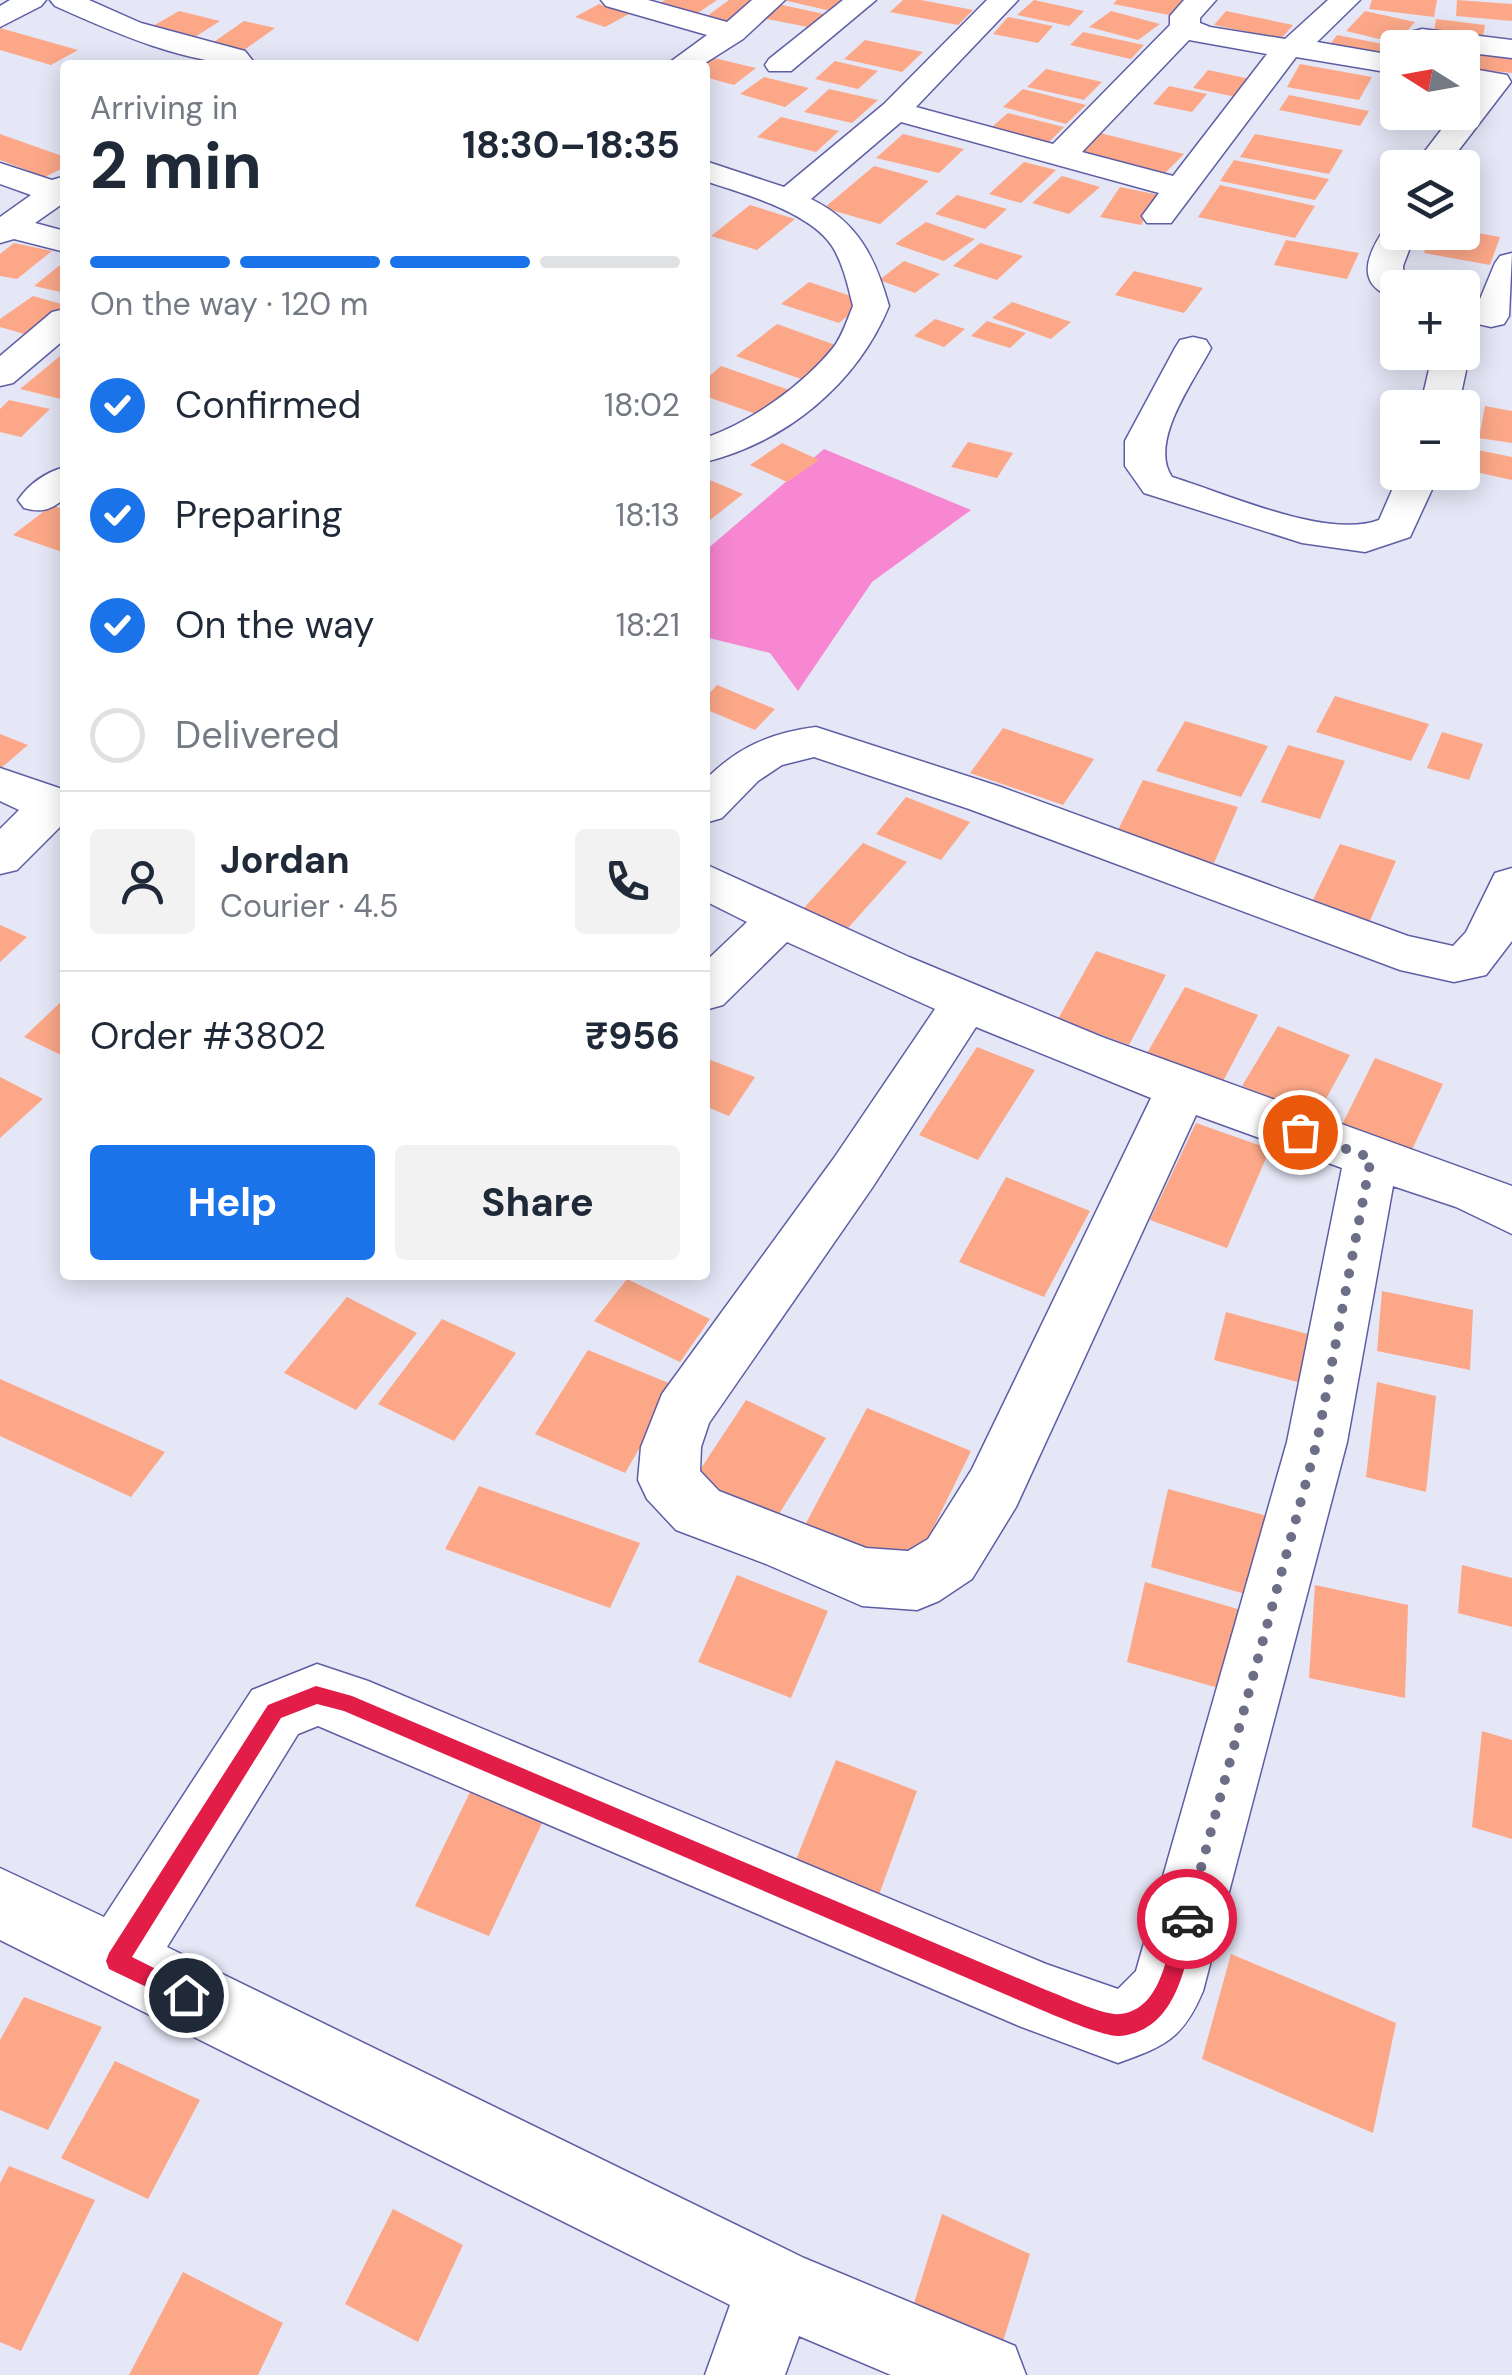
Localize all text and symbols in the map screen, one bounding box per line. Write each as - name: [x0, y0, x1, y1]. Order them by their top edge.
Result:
- north arrow: [1380, 30, 1480, 130]
- map controls: [1380, 30, 1480, 490]
- text: Arriving in: [90, 87, 238, 129]
- text: 18:30–18:35: [462, 120, 680, 170]
- text: 2 min: [90, 124, 262, 208]
- button: layers: [1380, 150, 1480, 250]
- button: +: [1380, 270, 1480, 370]
- text: On the way · 120 m: [90, 283, 368, 325]
- icon: check: [90, 378, 145, 433]
- text: Confirmed: [175, 380, 361, 430]
- text: 18:02: [604, 384, 680, 426]
- button: −: [1380, 390, 1480, 490]
- icon: check: [90, 488, 145, 543]
- text: Preparing: [175, 490, 343, 540]
- text: 18:13: [615, 494, 680, 536]
- icon: check: [90, 598, 145, 653]
- text: On the way: [175, 600, 374, 650]
- text: 18:21: [616, 604, 680, 646]
- text: Delivered: [175, 710, 340, 760]
- button: person: [90, 829, 195, 934]
- button: phone: [575, 829, 680, 934]
- text: Jordan: [220, 835, 350, 885]
- text: Courier · 4.5: [220, 885, 398, 927]
- text: Order #3802: [90, 1011, 326, 1061]
- text: ₹956: [585, 1011, 680, 1061]
- pin: [1258, 1090, 1343, 1175]
- icon: bag: [1273, 1105, 1328, 1160]
- button: Help: [90, 1145, 375, 1260]
- button: Share: [395, 1145, 680, 1260]
- courier: [1137, 1869, 1237, 1969]
- icon: car: [1160, 1892, 1215, 1947]
- pin: [144, 1953, 229, 2038]
- icon: home: [159, 1968, 214, 2023]

